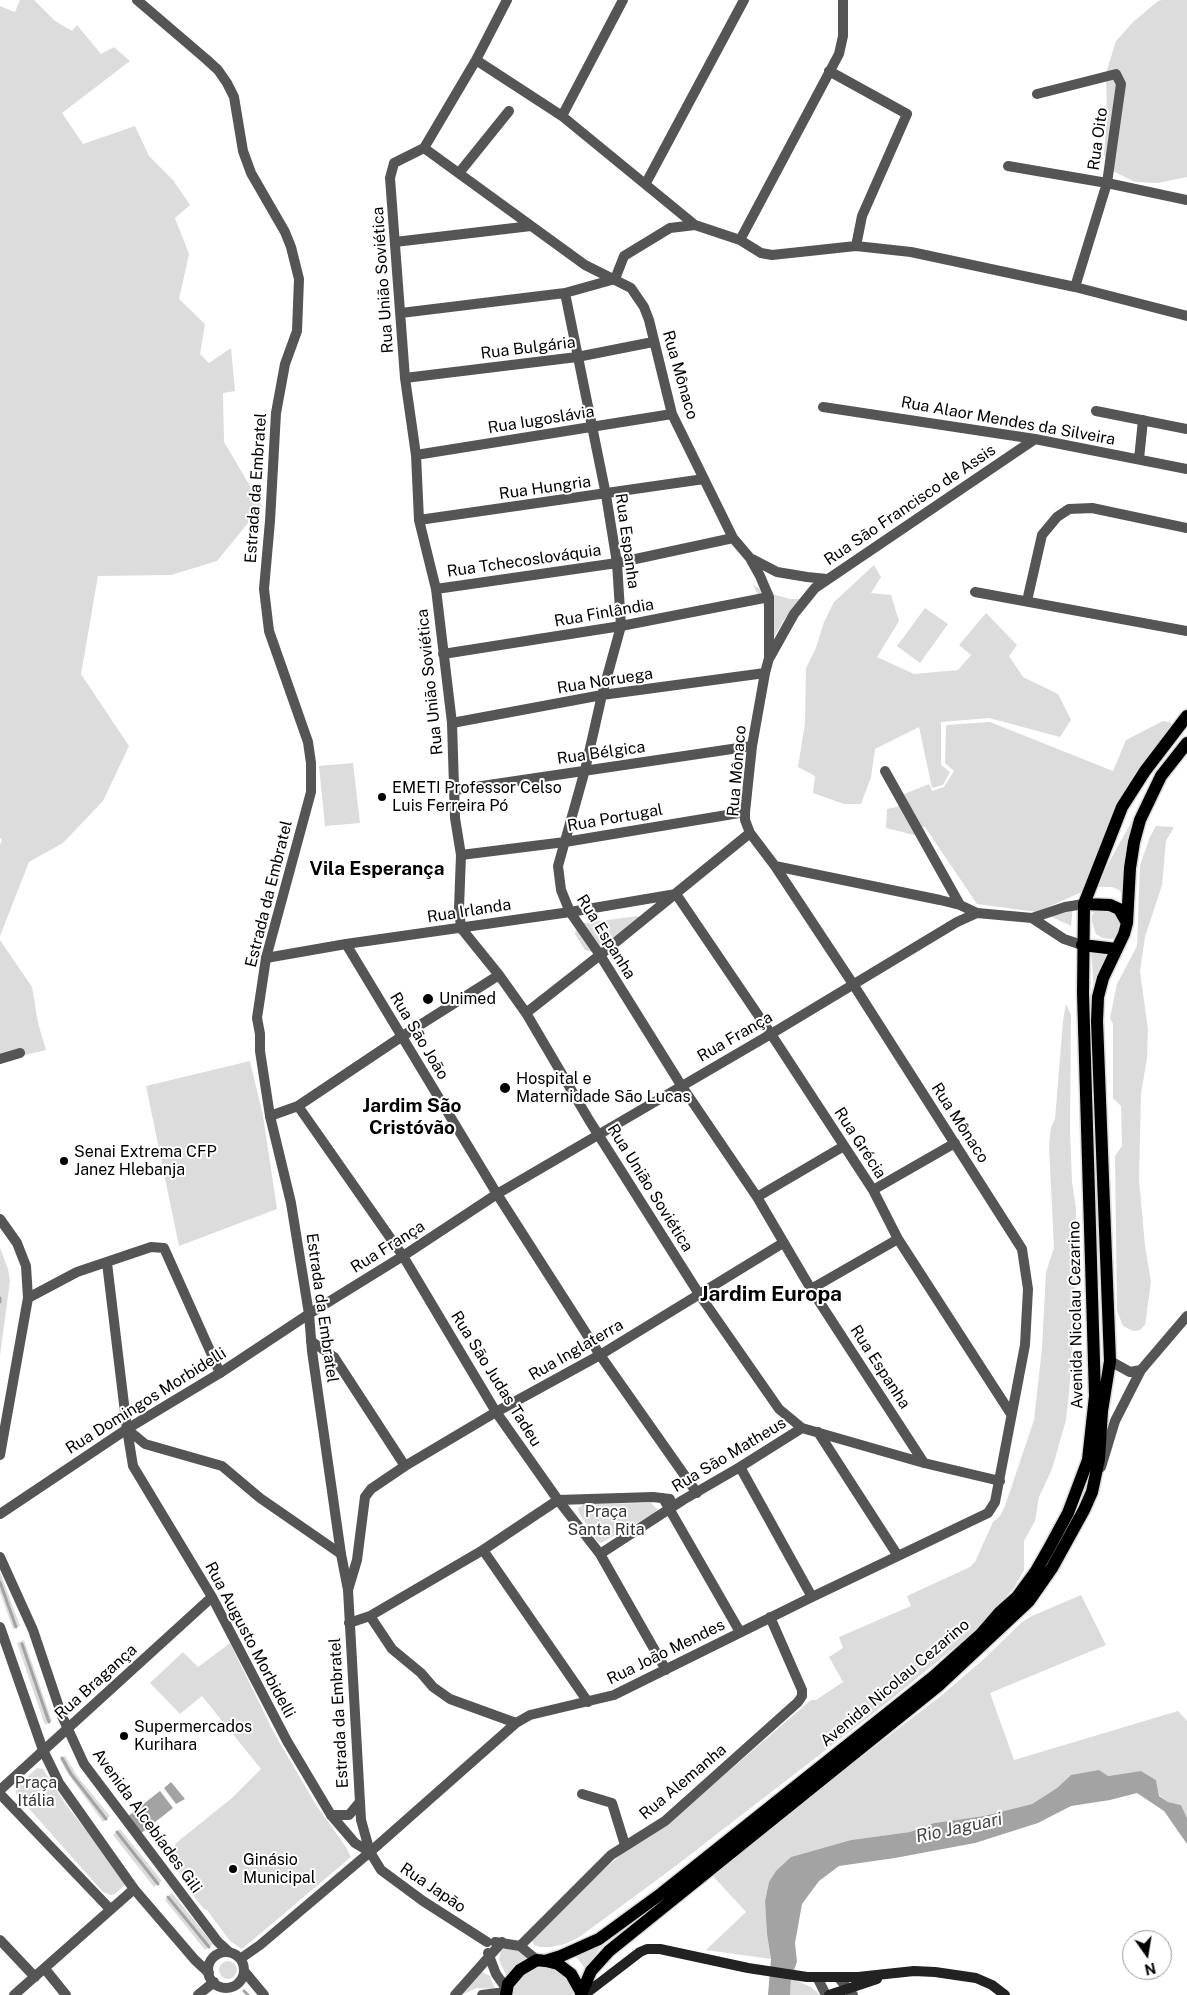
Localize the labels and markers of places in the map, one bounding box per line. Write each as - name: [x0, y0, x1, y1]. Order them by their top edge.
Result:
- place label: EMETI Professor Celso Luis Ferreira Pó: [392, 778, 562, 816]
- marker: EMETI Professor Celso Luis Ferreira Pó: [376, 791, 388, 803]
- place label: Unimed: [439, 989, 496, 1009]
- marker: Unimed: [421, 992, 435, 1006]
- place label: Hospital e Maternidade São Lucas: [516, 1069, 690, 1107]
- marker: Hospital e Maternidade São Lucas: [498, 1081, 512, 1095]
- place label: Senai Extrema CFP Janez Hlebanja: [74, 1142, 217, 1180]
- marker: Senai Extrema CFP Janez Hlebanja: [58, 1155, 70, 1167]
- place label: Supermercados Kurihara: [134, 1717, 252, 1755]
- marker: Supermercados Kurihara: [118, 1730, 130, 1742]
- place label: Ginásio Municipal: [243, 1850, 316, 1888]
- marker: Ginásio Municipal: [227, 1863, 239, 1875]

